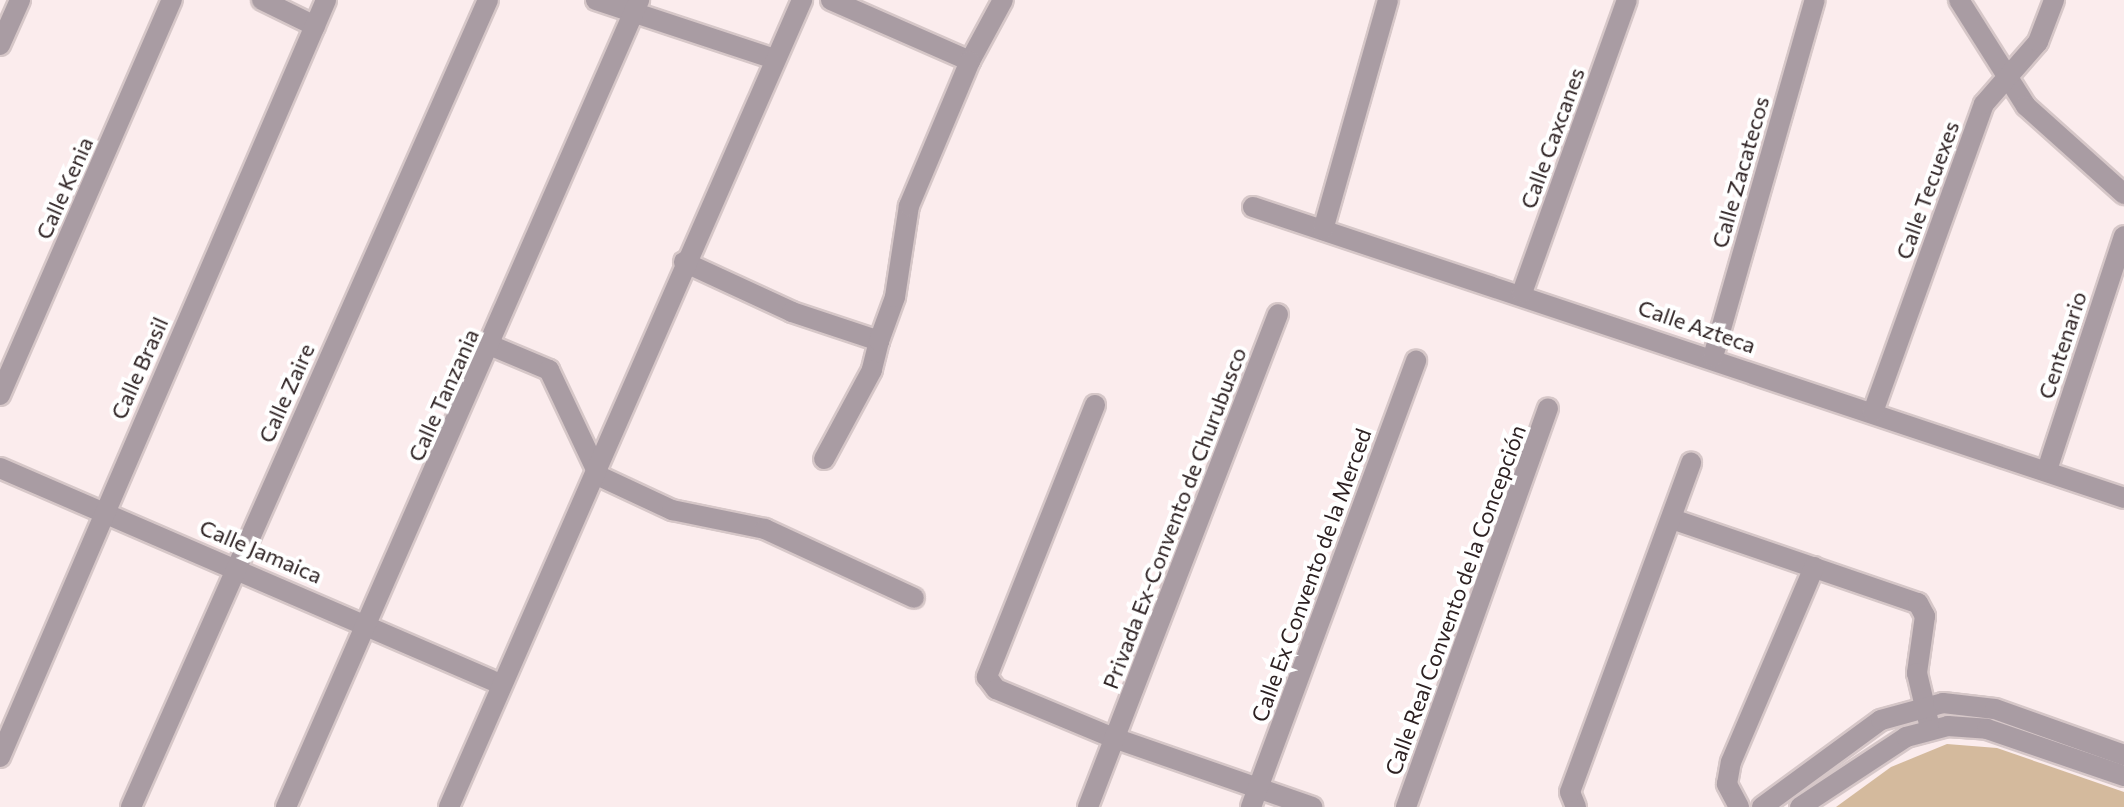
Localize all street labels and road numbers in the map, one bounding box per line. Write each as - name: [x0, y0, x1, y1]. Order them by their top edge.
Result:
- street label: Calle Caxcanes: [1514, 64, 1590, 212]
- street label: Calle Zacatecos: [1706, 93, 1774, 251]
- street label: Calle Tecuexes: [1890, 117, 1964, 263]
- street label: Calle Kenia: [30, 133, 98, 243]
- street label: Centenario: [2032, 288, 2092, 402]
- street label: Calle Azteca: [1635, 294, 1759, 358]
- street label: Calle Brasil: [105, 313, 173, 423]
- street label: Calle Tanzania: [402, 325, 484, 465]
- street label: Calle Zaire: [252, 339, 320, 447]
- street label: Privada Ex-Convento de Churubusco: [1097, 344, 1251, 692]
- street label: Calle Real Convento de la Concepción: [1379, 421, 1531, 779]
- street label: Calle Ex Convento de la Merced: [1246, 425, 1376, 725]
- street label: Calle Jamaica: [196, 513, 326, 589]

